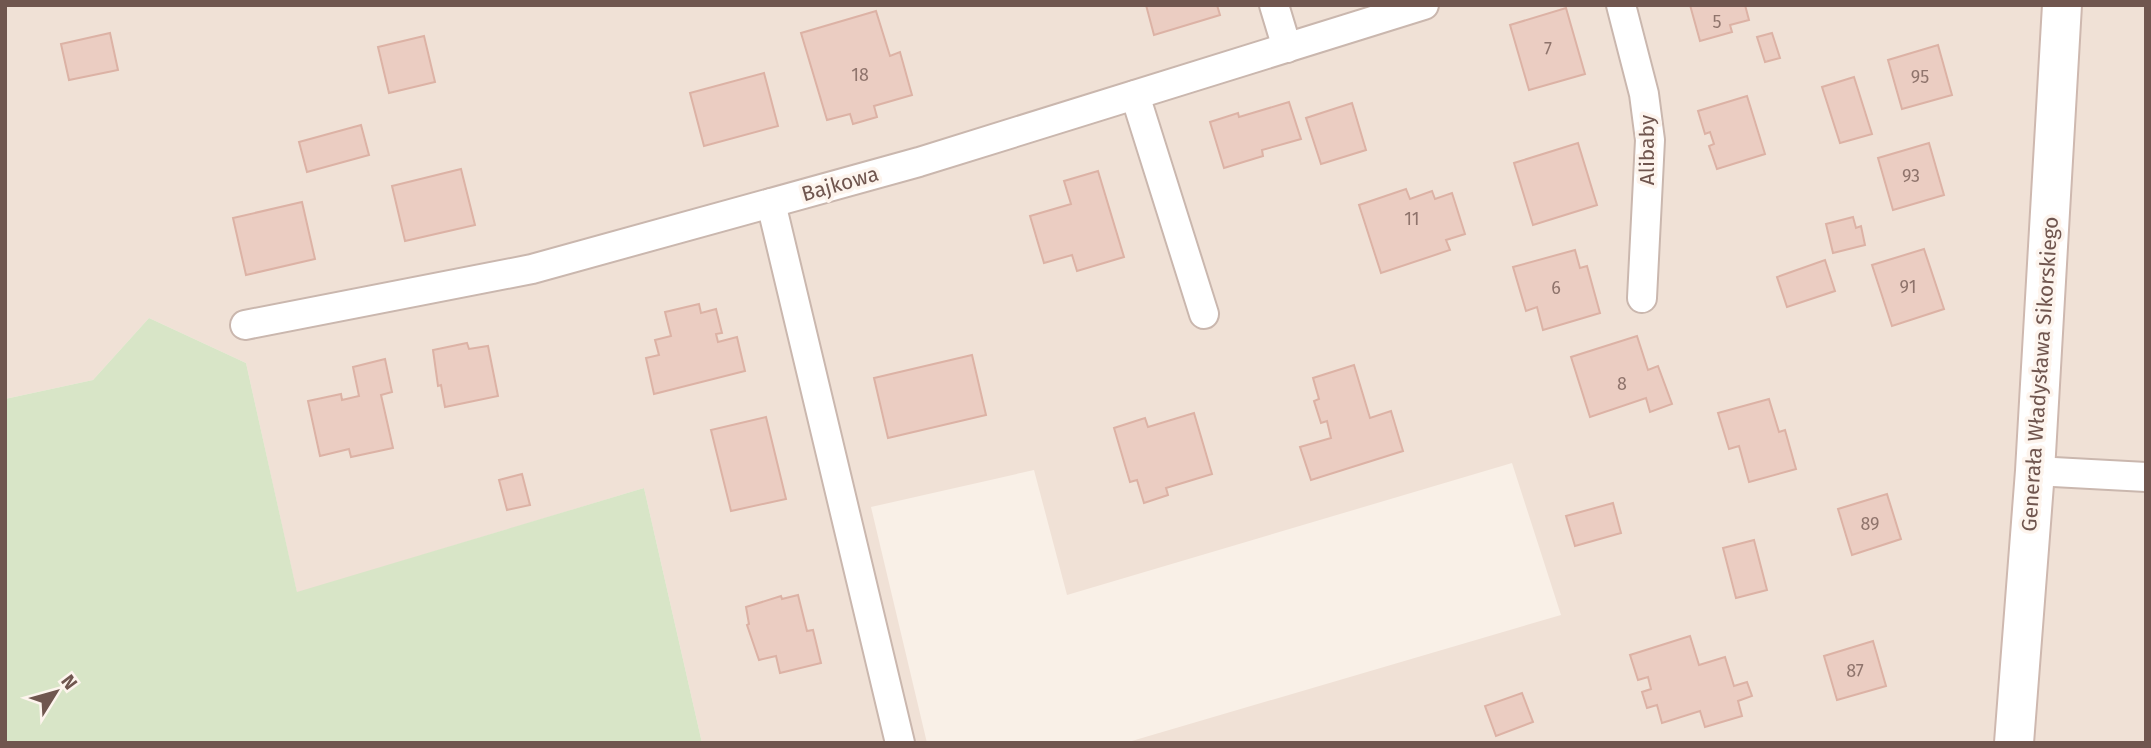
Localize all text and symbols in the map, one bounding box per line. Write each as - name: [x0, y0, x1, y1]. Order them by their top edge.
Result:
- house number: 5: [1712, 11, 1722, 33]
- house number: 7: [1544, 38, 1552, 60]
- house number: 18: [851, 64, 869, 86]
- house number: 95: [1911, 66, 1929, 88]
- street label: Alibaby: [1634, 114, 1660, 185]
- street label: Bajkowa: [798, 161, 882, 207]
- house number: 93: [1902, 165, 1920, 187]
- house number: 11: [1404, 208, 1420, 230]
- street label: Generała Władysława Sikorskiego: [2016, 215, 2064, 533]
- house number: 91: [1900, 276, 1916, 298]
- house number: 6: [1551, 277, 1561, 299]
- house number: 8: [1617, 373, 1627, 395]
- house number: 89: [1860, 513, 1880, 535]
- north arrow: [21, 657, 91, 727]
- house number: 87: [1846, 660, 1864, 682]
- text: N: [56, 670, 82, 694]

